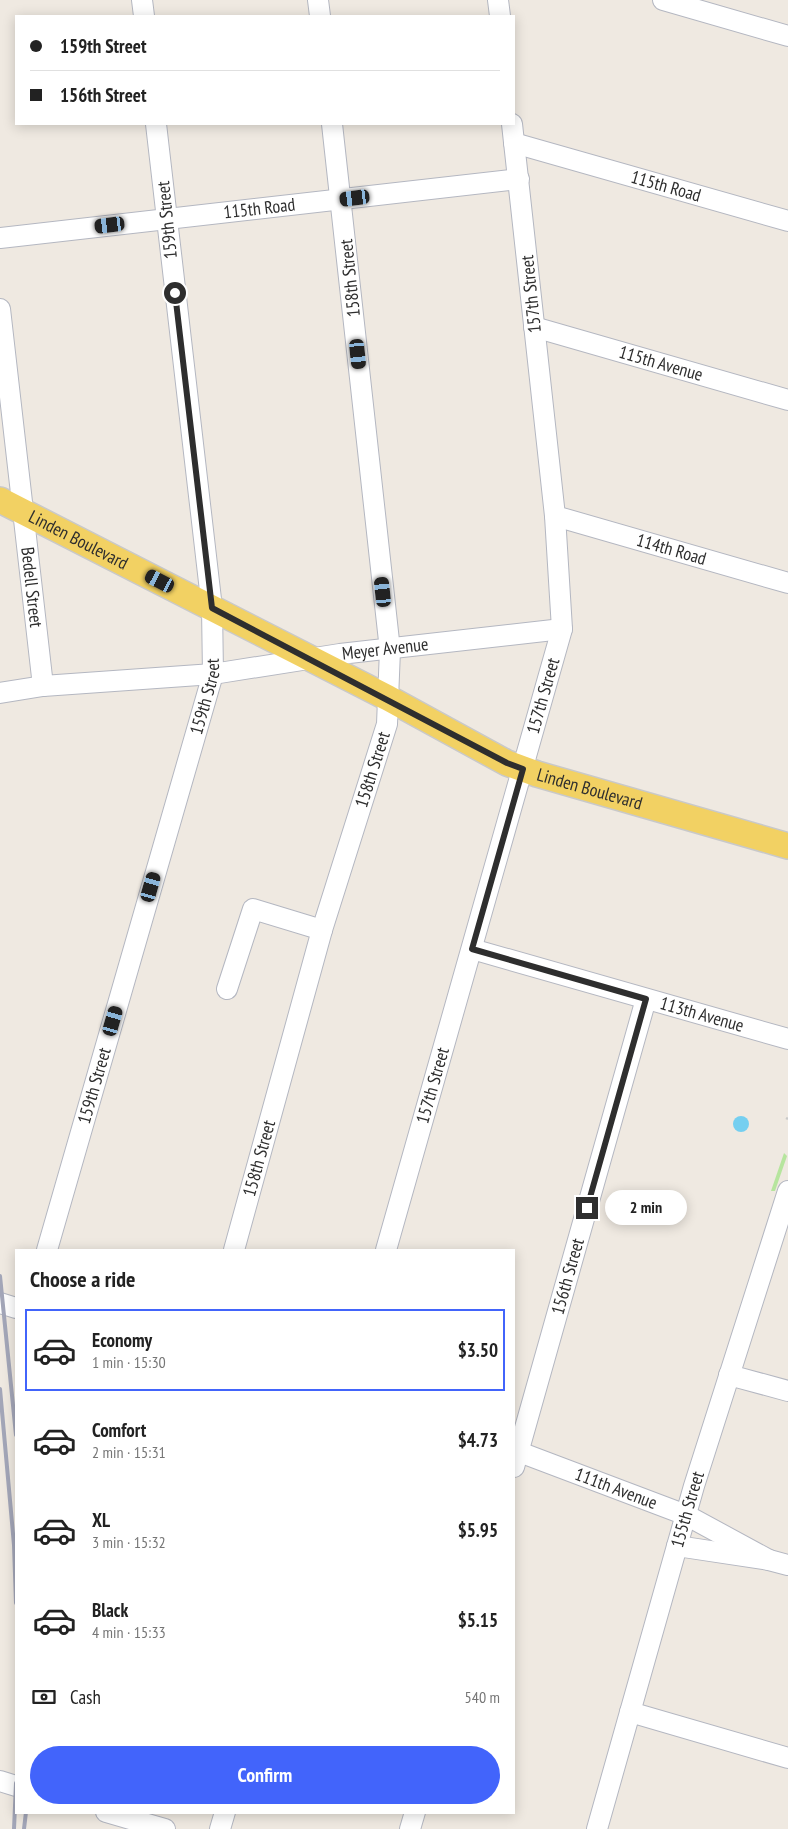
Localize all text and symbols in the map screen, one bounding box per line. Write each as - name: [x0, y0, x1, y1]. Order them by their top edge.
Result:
- text: 159th Street: [60, 34, 146, 58]
- text: 156th Street: [60, 83, 146, 107]
- street label: 115th Road: [628, 165, 704, 207]
- street label: 159th Street: [151, 180, 182, 260]
- car: [339, 189, 370, 207]
- street label: 115th Road: [222, 193, 296, 224]
- car: [94, 216, 125, 234]
- street label: 158th Street: [334, 238, 365, 318]
- street label: 157th Street: [515, 254, 546, 334]
- route start: [164, 282, 186, 304]
- car: [348, 338, 367, 370]
- street label: 115th Avenue: [616, 340, 706, 386]
- street label: Linden Boulevard: [25, 505, 132, 574]
- street label: 114th Road: [634, 528, 709, 570]
- street label: Bedell Street: [16, 546, 48, 629]
- car: [143, 568, 176, 594]
- car: [373, 576, 392, 608]
- street label: Meyer Avenue: [341, 632, 429, 665]
- street label: 157th Street: [521, 655, 564, 736]
- street label: 159th Street: [184, 658, 224, 737]
- street label: 158th Street: [349, 729, 395, 810]
- street label: Linden Boulevard: [534, 763, 645, 815]
- car: [139, 871, 162, 903]
- street label: 113th Avenue: [657, 991, 747, 1037]
- car: [101, 1005, 124, 1037]
- street label: 159th Street: [72, 1045, 116, 1126]
- street label: 157th Street: [410, 1045, 454, 1126]
- street label: 158th Street: [237, 1117, 280, 1199]
- callout: 2 min: [604, 1190, 687, 1226]
- route end: [576, 1197, 598, 1219]
- text: 2 min: [630, 1197, 662, 1217]
- street label: 156th Street: [546, 1235, 589, 1317]
- text: Choose a ride: [30, 1265, 135, 1293]
- icon: car: [32, 1328, 77, 1373]
- text: Economy: [92, 1328, 152, 1352]
- text: $3.50: [458, 1338, 498, 1362]
- text: 1 min · 15:30: [92, 1352, 166, 1372]
- icon: car: [32, 1418, 77, 1463]
- text: Comfort: [92, 1418, 146, 1442]
- text: $4.73: [458, 1428, 498, 1452]
- text: 2 min · 15:31: [92, 1442, 166, 1462]
- street label: 111th Avenue: [572, 1462, 660, 1514]
- street label: 155th Street: [665, 1468, 709, 1550]
- icon: car: [32, 1508, 77, 1553]
- text: XL: [92, 1508, 110, 1532]
- text: $5.95: [458, 1518, 498, 1542]
- text: 3 min · 15:32: [92, 1532, 166, 1552]
- icon: car: [32, 1598, 77, 1643]
- text: Black: [92, 1598, 128, 1622]
- text: $5.15: [458, 1608, 498, 1632]
- text: 4 min · 15:33: [92, 1622, 166, 1642]
- icon: cash: [30, 1683, 58, 1711]
- text: Cash: [70, 1685, 101, 1709]
- text: 540 m: [465, 1687, 500, 1707]
- button: Confirm: [30, 1746, 500, 1804]

